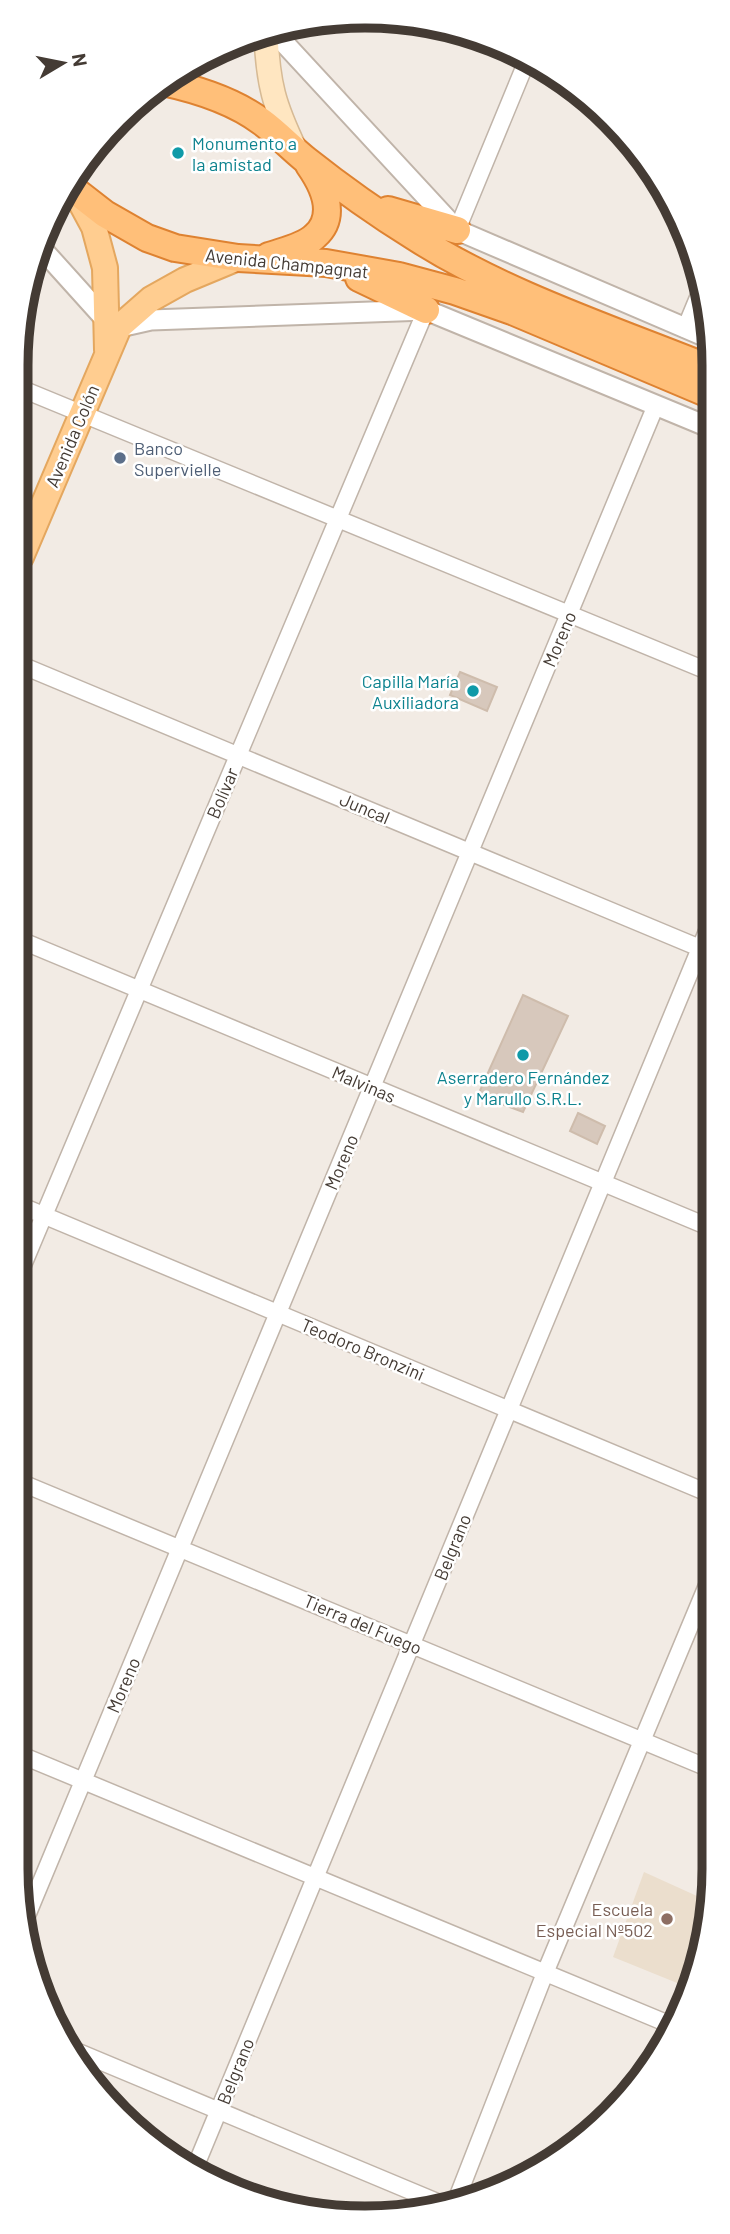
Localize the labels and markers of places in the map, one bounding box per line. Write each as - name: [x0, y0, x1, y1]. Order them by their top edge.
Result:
- place label: Monumento a la amistad: [192, 132, 297, 175]
- marker: Monumento a la amistad: [170, 145, 186, 161]
- place label: Banco Supervielle: [134, 437, 221, 480]
- marker: Banco Supervielle: [112, 450, 128, 466]
- place label: Capilla María Auxiliadora: [362, 670, 459, 713]
- marker: Capilla María Auxiliadora: [465, 683, 481, 699]
- marker: Aserradero Fernández y Marullo S.R.L.: [515, 1047, 531, 1063]
- place label: Aserradero Fernández y Marullo S.R.L.: [437, 1066, 609, 1109]
- place label: Escuela Especial Nº502: [536, 1898, 653, 1941]
- marker: Escuela Especial Nº502: [659, 1911, 675, 1927]

